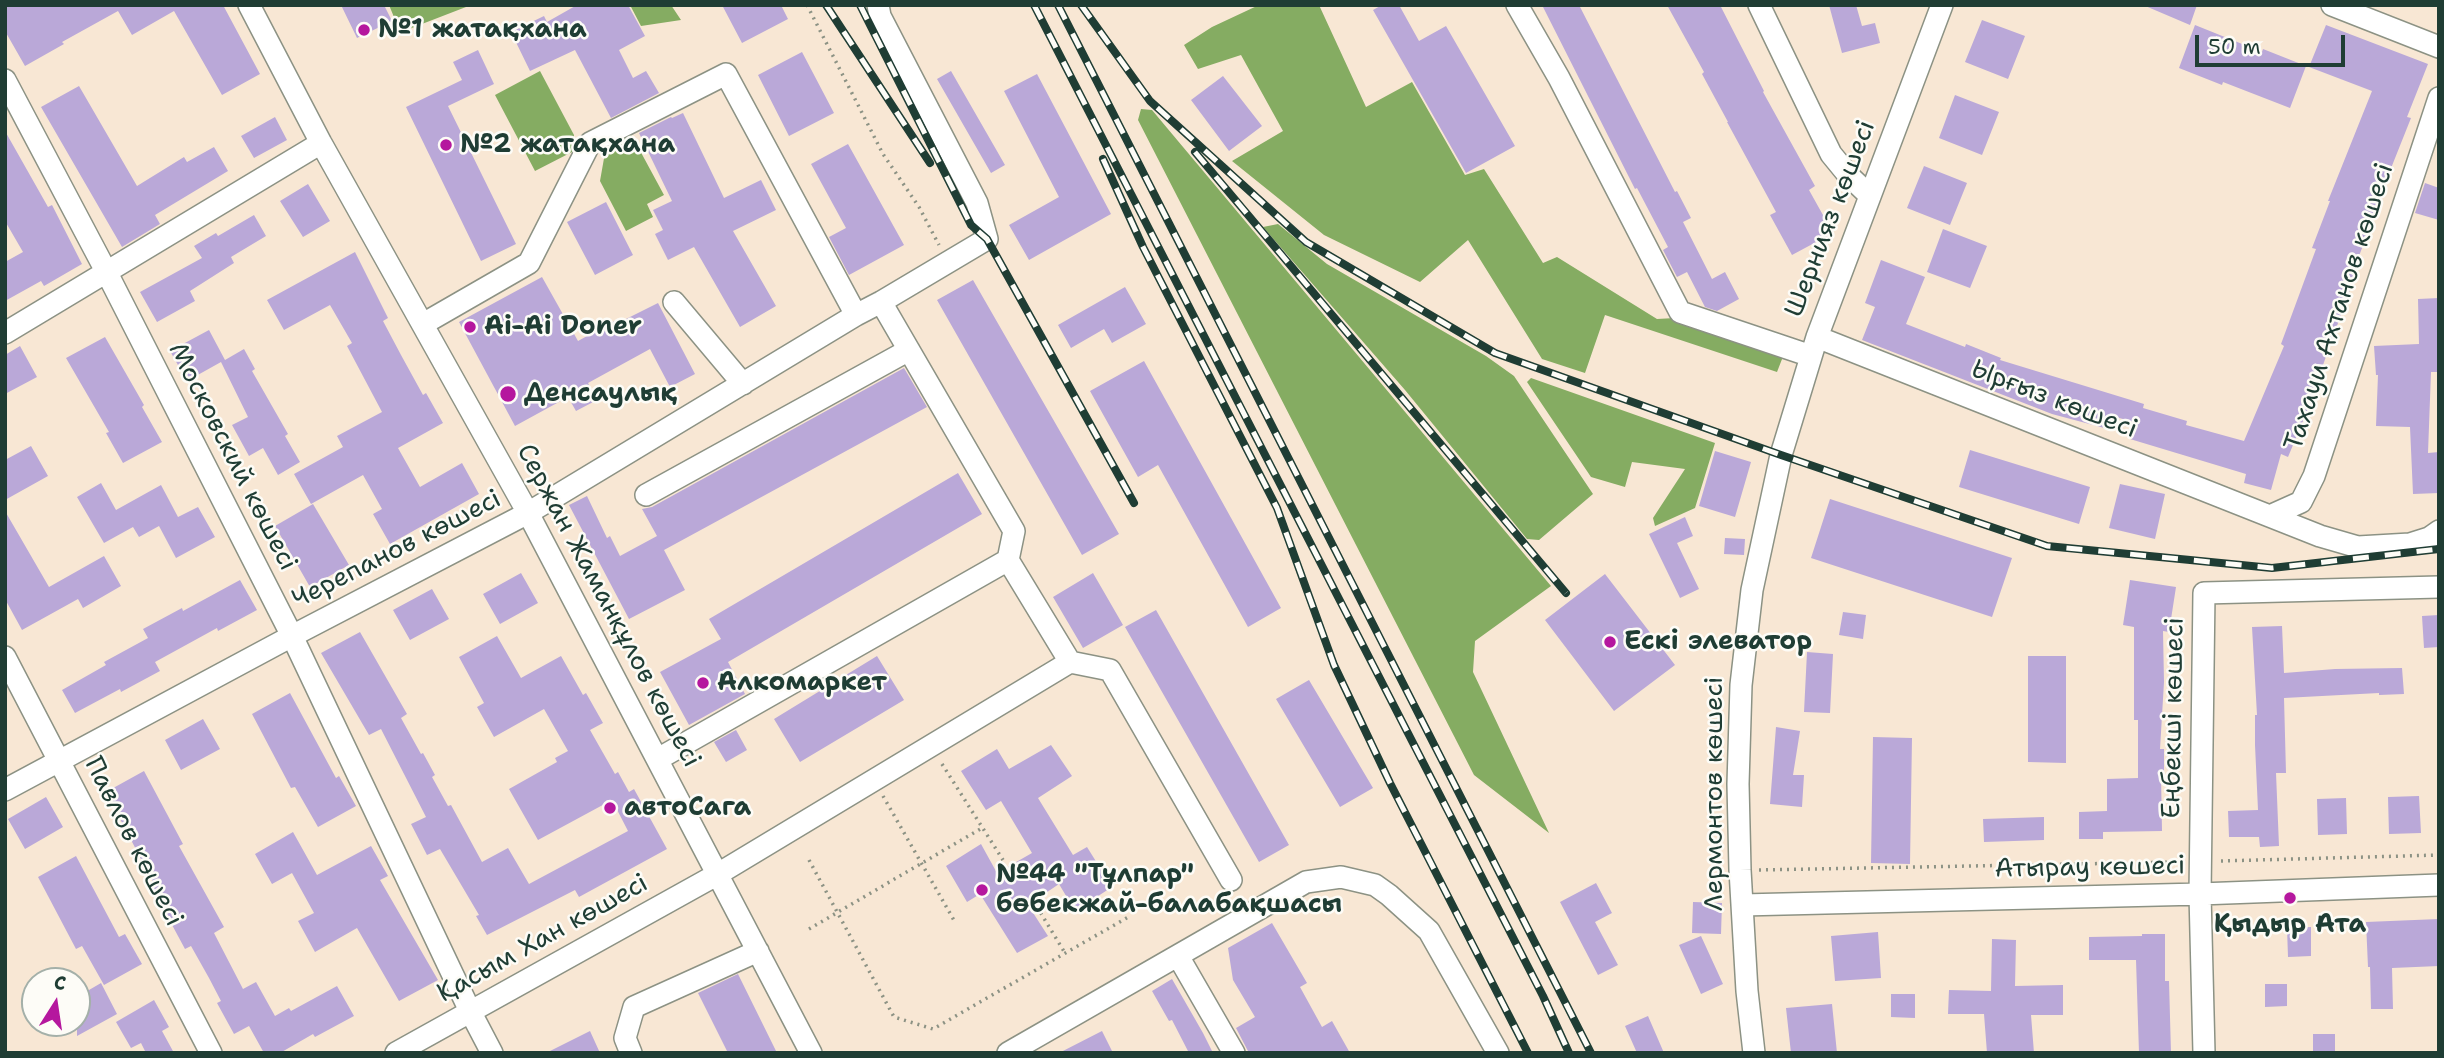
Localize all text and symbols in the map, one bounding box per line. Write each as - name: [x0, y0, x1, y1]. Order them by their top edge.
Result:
- place label: №1 жатақхана: [378, 14, 587, 46]
- scale bar: [2199, 21, 2350, 65]
- marker: №1 жатақхана: [356, 22, 372, 38]
- text: 50 m: [2208, 33, 2261, 61]
- street label: Шернияз көшесі: [1779, 116, 1883, 322]
- place label: №2 жатақхана: [460, 129, 675, 161]
- marker: №2 жатақхана: [438, 137, 454, 153]
- street label: Тахауи Ахтанов көшесі: [2279, 159, 2401, 455]
- place label: Ai-Ai Doner: [484, 311, 642, 343]
- marker: Ai-Ai Doner: [462, 319, 478, 335]
- street label: Московский көшесі: [161, 338, 303, 576]
- street label: Ырғыз көшесі: [1967, 354, 2141, 446]
- place label: Денсаулық: [524, 378, 677, 410]
- marker: Денсаулық: [498, 384, 518, 404]
- street label: Сержан Жаманқұлов көшесі: [509, 439, 707, 773]
- street label: Черепанов көшесі: [287, 484, 507, 616]
- street label: Еңбекші көшесі: [2157, 617, 2191, 819]
- place label: Ескі элеватор: [1624, 626, 1812, 658]
- marker: Ескі элеватор: [1602, 634, 1618, 650]
- place label: Алкомаркет: [717, 667, 887, 699]
- marker: Алкомаркет: [695, 675, 711, 691]
- street label: Лермонтов көшесі: [1699, 677, 1731, 911]
- street label: Павлов көшесі: [77, 752, 189, 932]
- place label: автоСага: [624, 792, 751, 824]
- marker: автоСага: [602, 800, 618, 816]
- street label: Атырау көшесі: [1994, 851, 2186, 885]
- place label: №44 "Тұлпар" бөбекжай-балабақшасы: [996, 859, 1342, 920]
- street label: Қасым Хан көшесі: [432, 868, 654, 1010]
- marker: №44 "Тұлпар" бөбекжай-балабақшасы: [974, 882, 990, 898]
- marker: Қыдыр Ата: [2282, 890, 2298, 906]
- place label: Қыдыр Ата: [2214, 909, 2366, 941]
- north arrow: [21, 967, 91, 1037]
- text: С: [52, 969, 68, 996]

